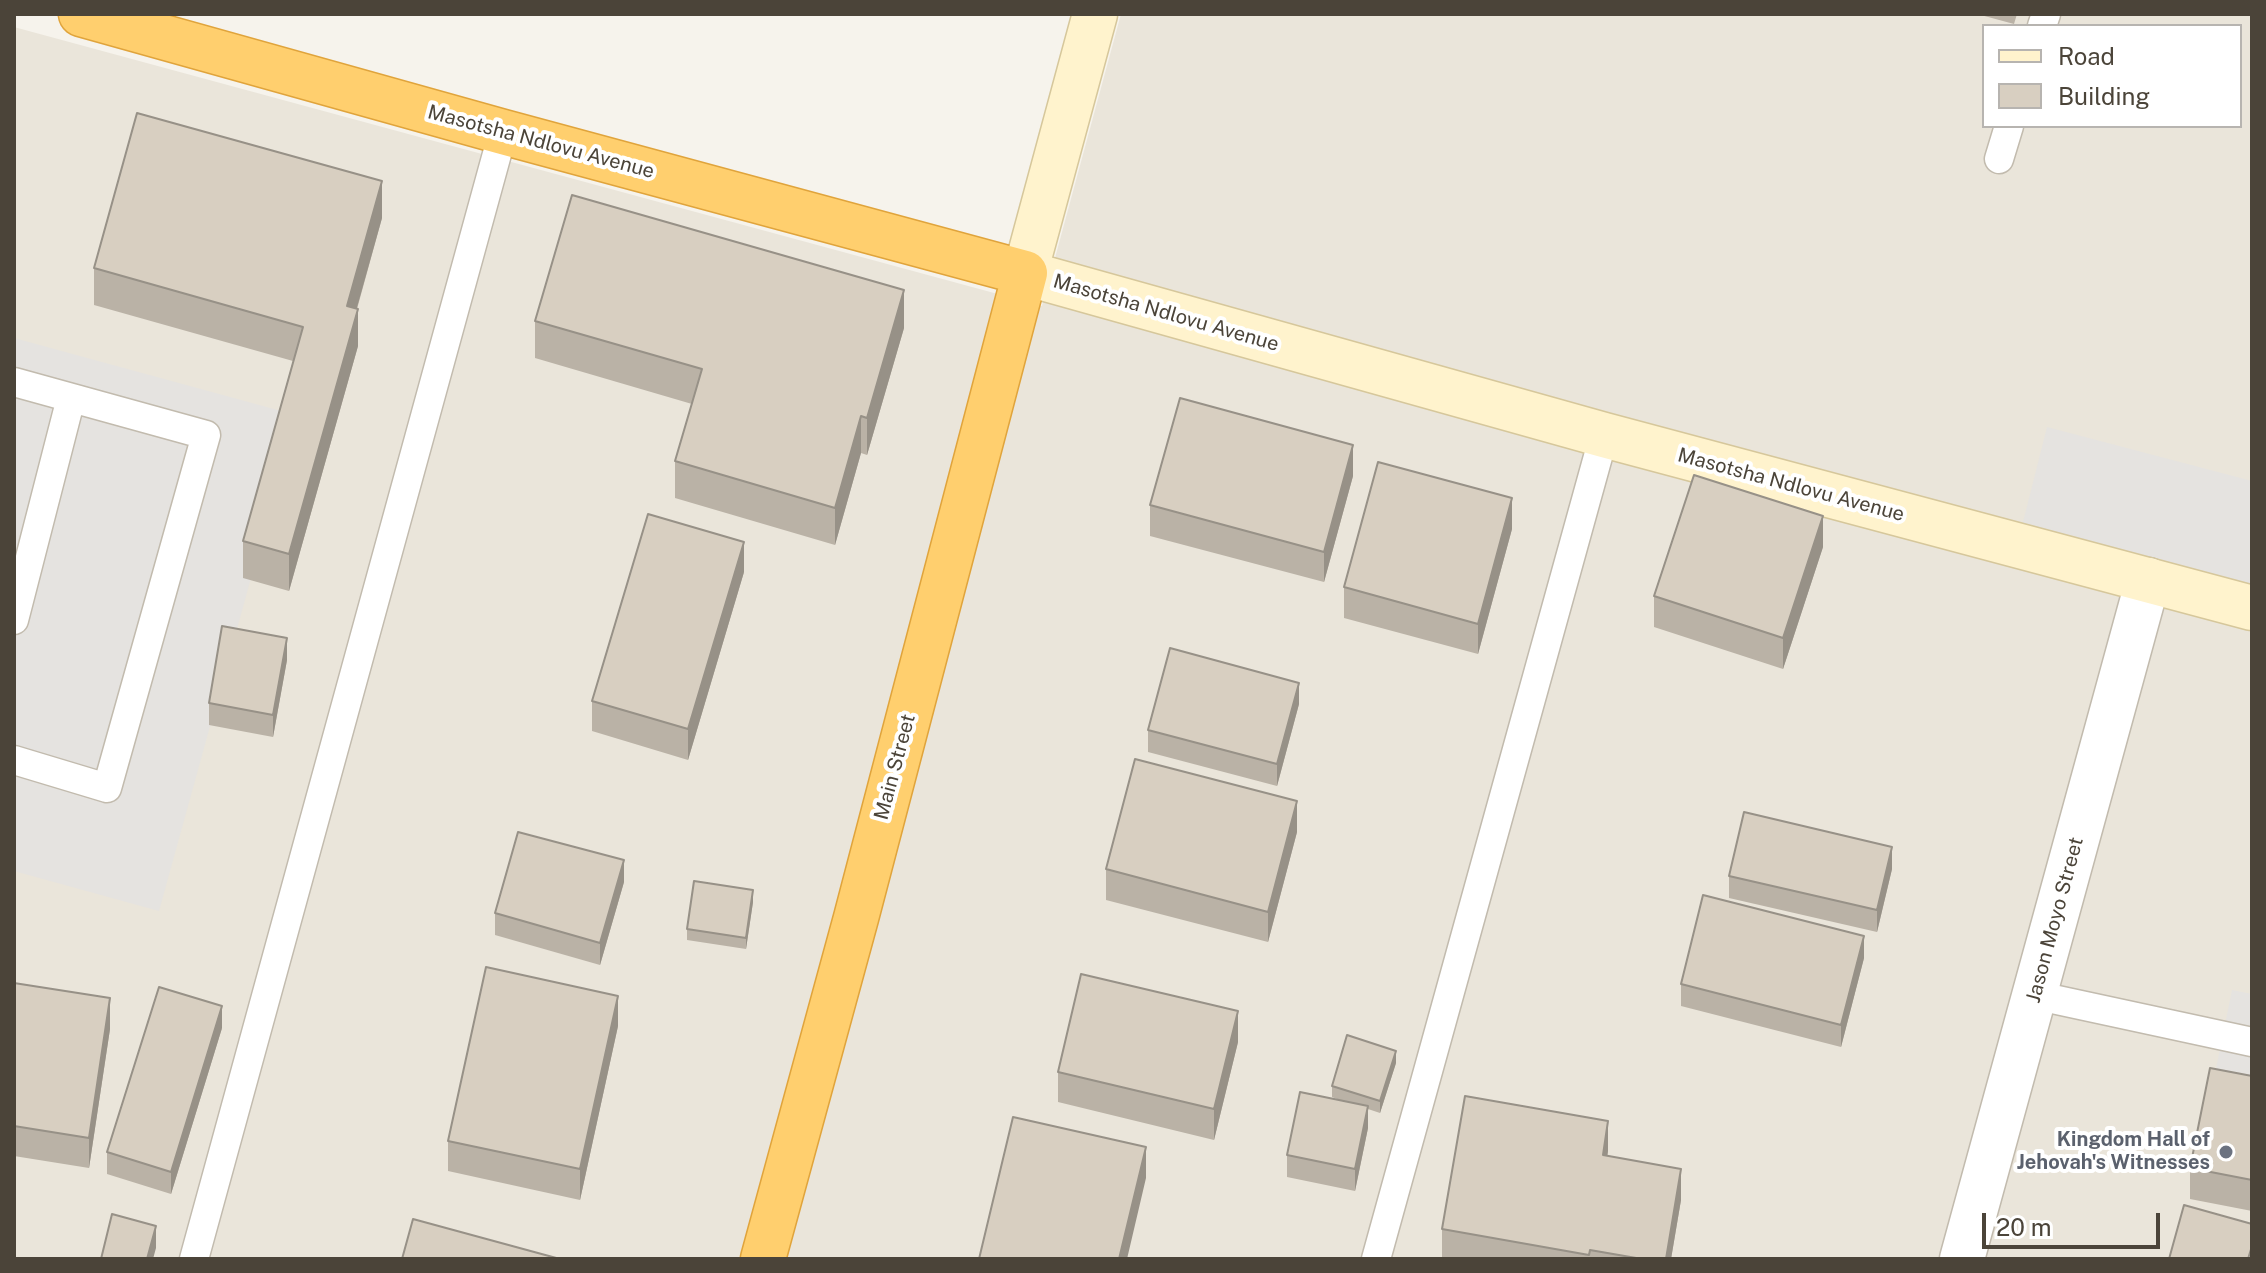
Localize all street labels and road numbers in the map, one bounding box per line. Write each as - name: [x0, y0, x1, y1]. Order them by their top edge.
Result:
- street label: Masotsha Ndlovu Avenue: [425, 100, 657, 184]
- street label: Masotsha Ndlovu Avenue: [1050, 269, 1282, 357]
- street label: Masotsha Ndlovu Avenue: [1675, 443, 1907, 527]
- street label: Main Street: [869, 711, 921, 823]
- street label: Jason Moyo Street: [2021, 835, 2089, 1005]

